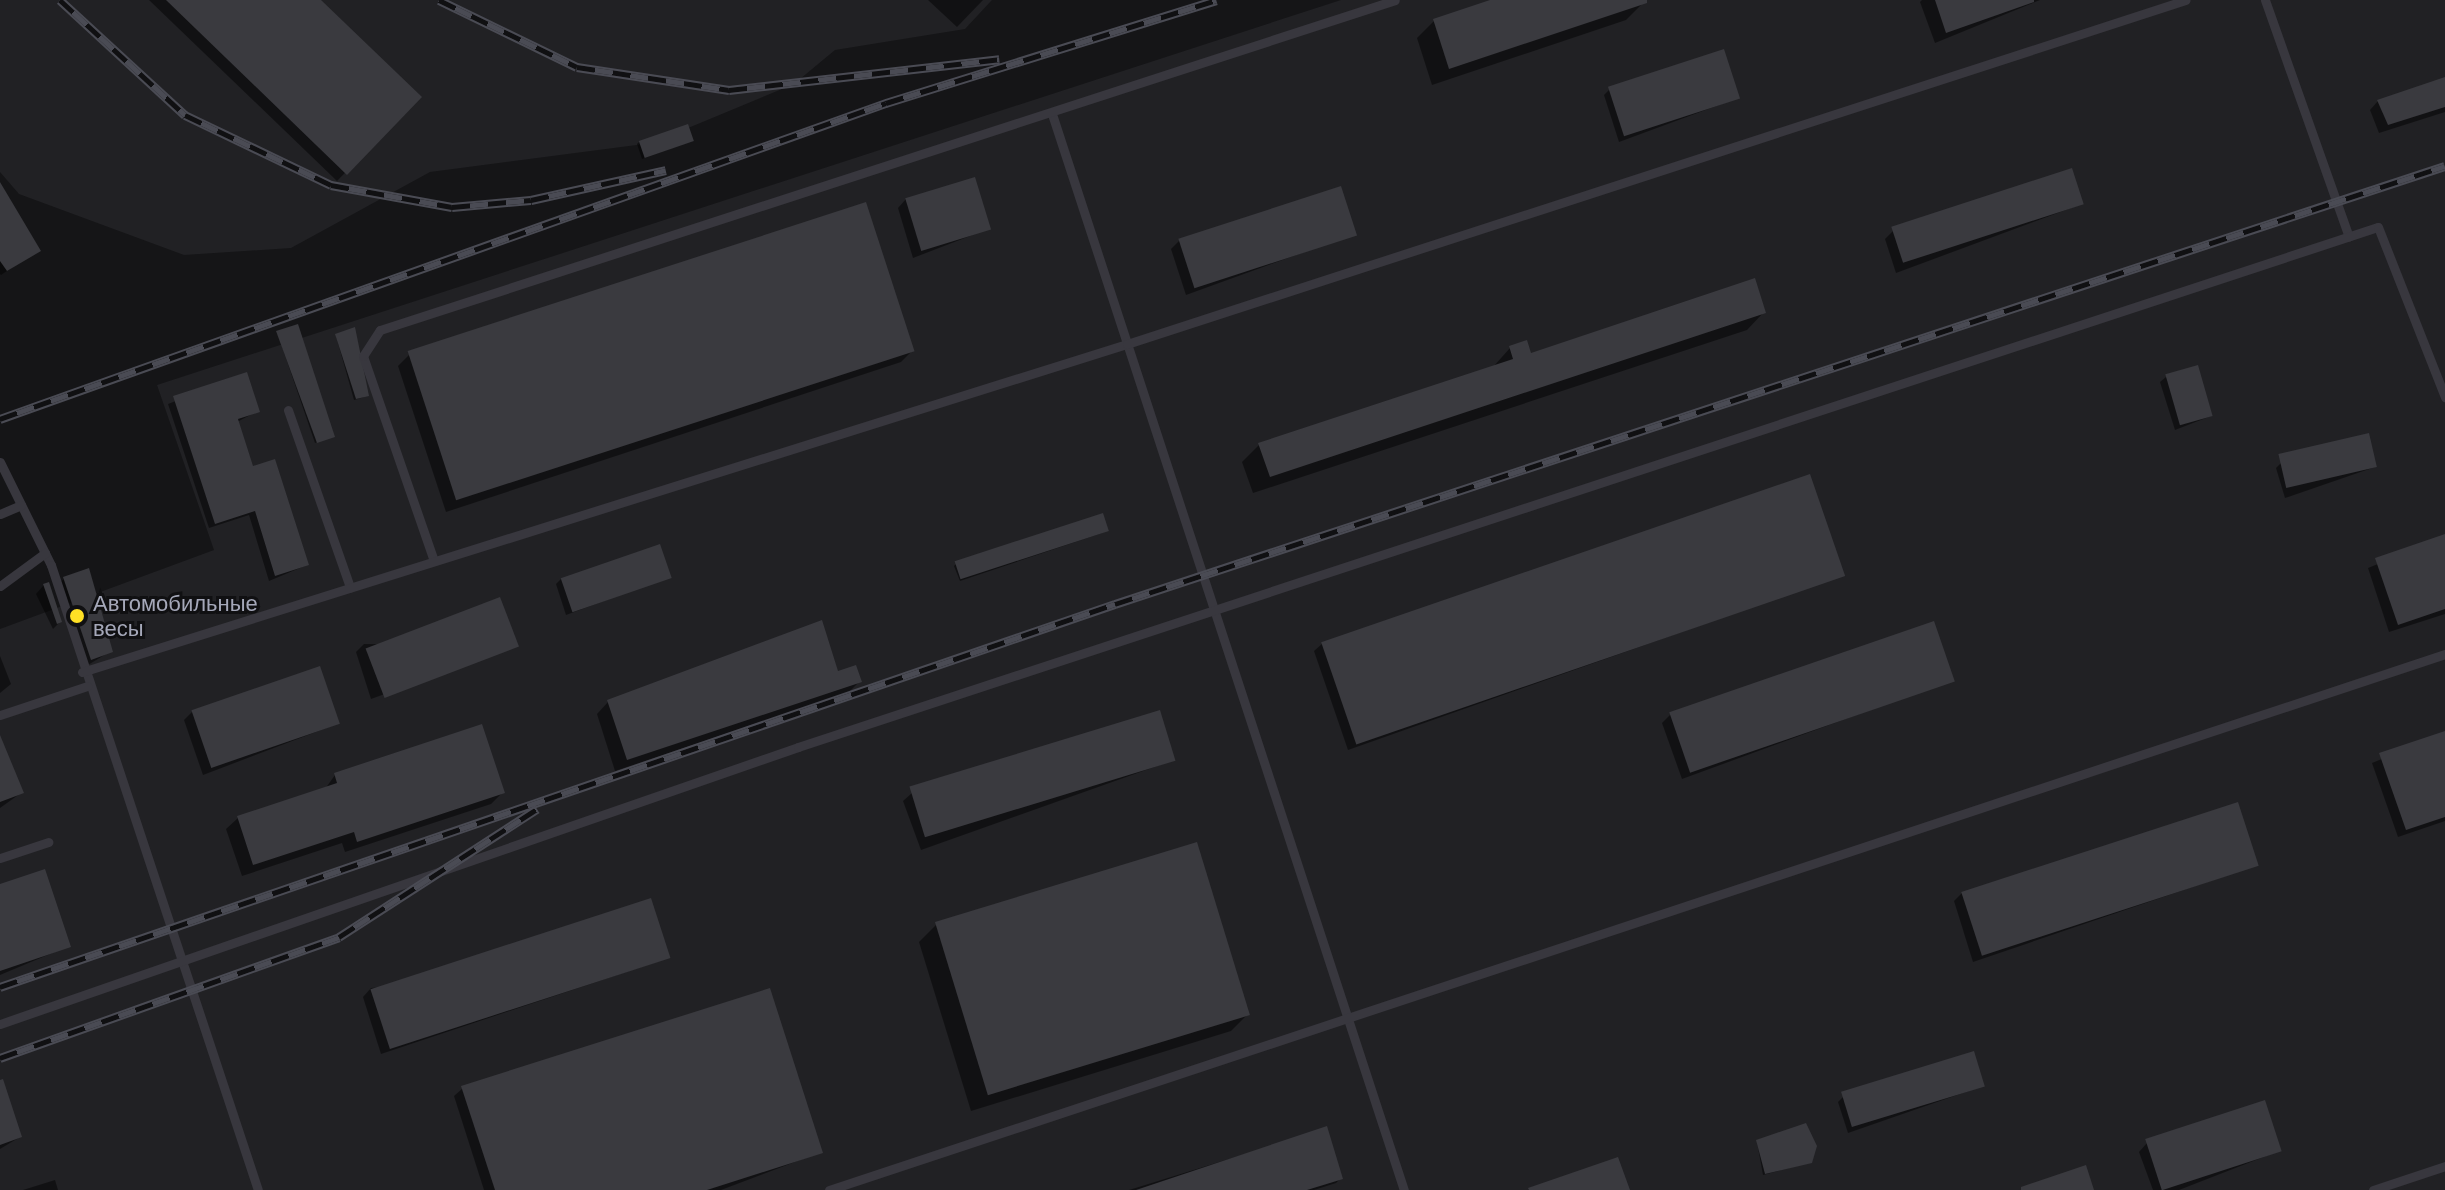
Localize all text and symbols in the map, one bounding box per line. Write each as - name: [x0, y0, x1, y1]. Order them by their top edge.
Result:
- place label: Автомобильные весы: [93, 590, 258, 642]
- marker: Автомобильные весы: [68, 607, 86, 625]

